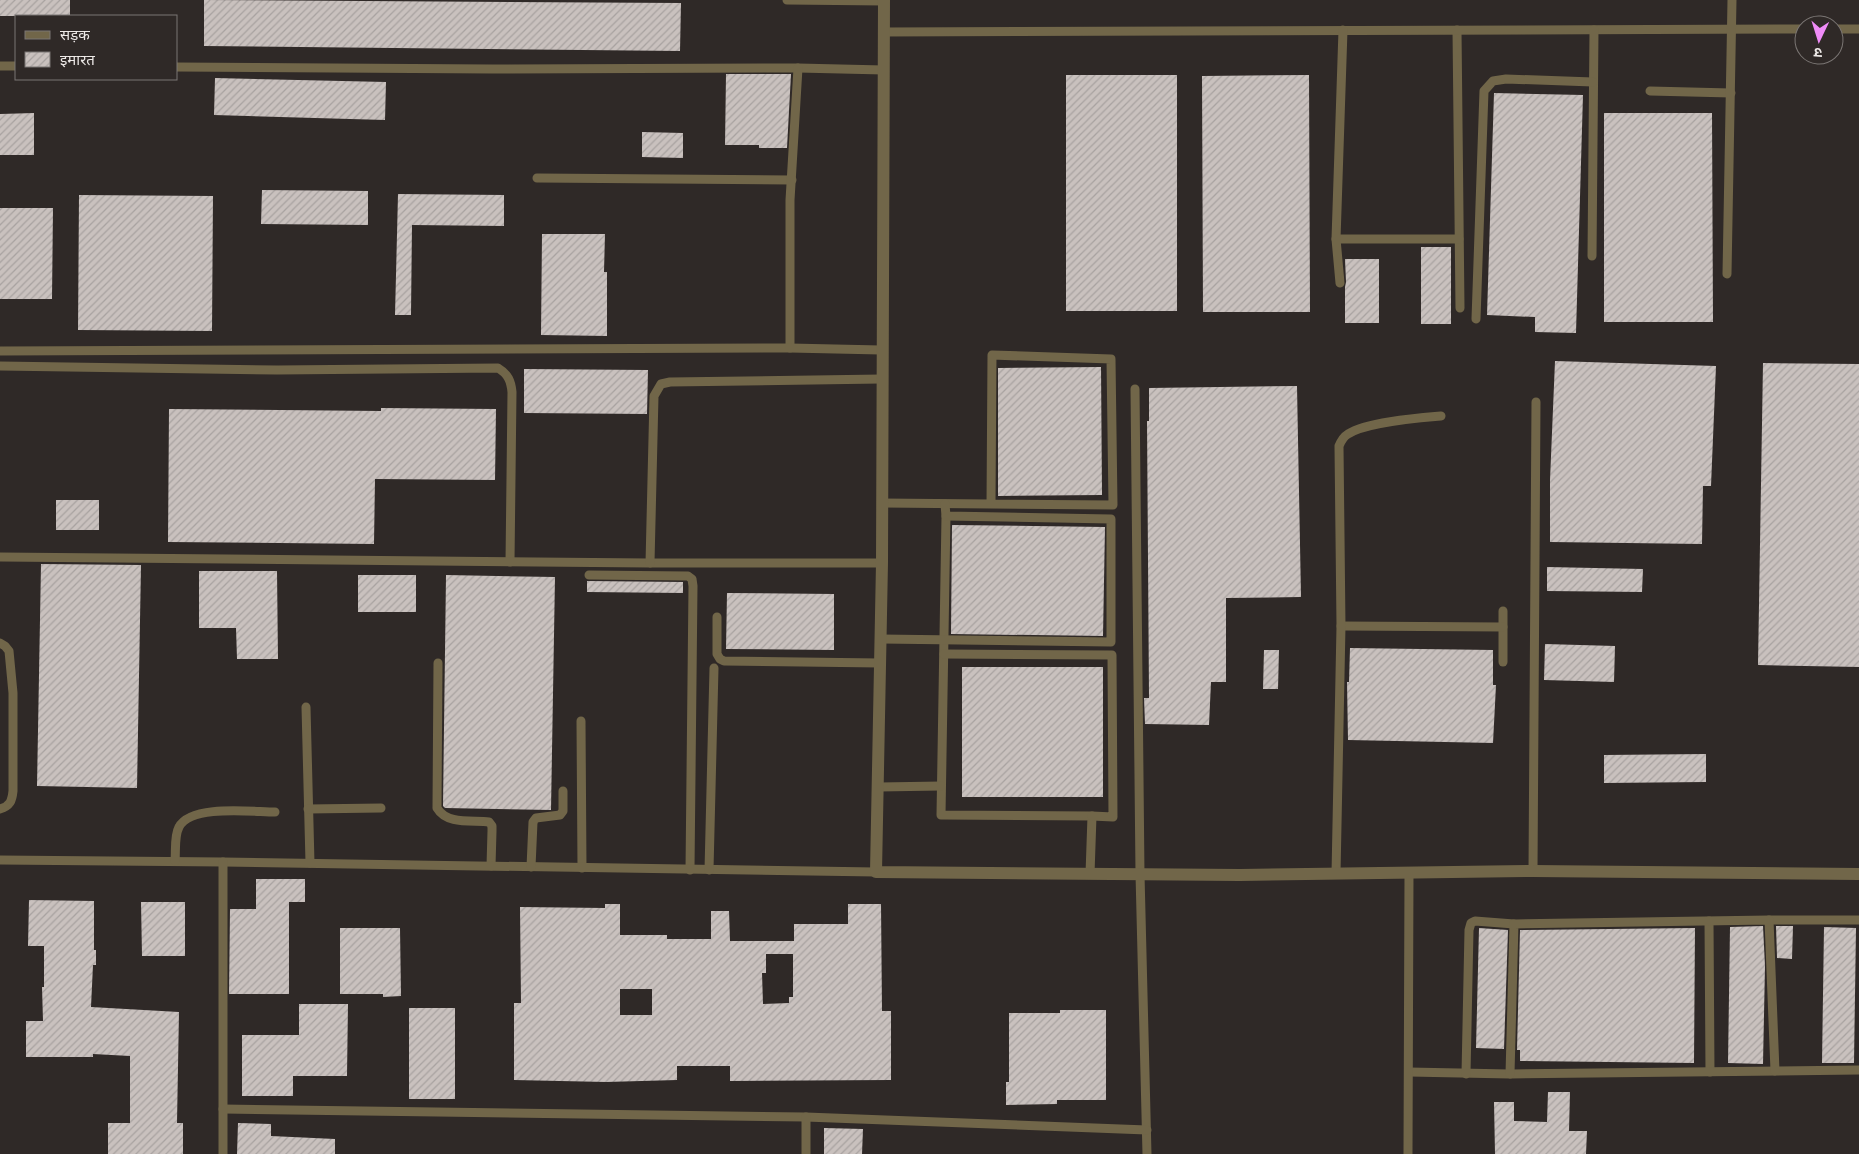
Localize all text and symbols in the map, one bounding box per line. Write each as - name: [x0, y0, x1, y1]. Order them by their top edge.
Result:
- legend: [15, 15, 178, 80]
- north arrow: [1794, 15, 1844, 65]
- text: सड़क: [60, 24, 90, 45]
- text: उ: [1813, 44, 1823, 62]
- text: इमारत: [60, 49, 95, 70]

